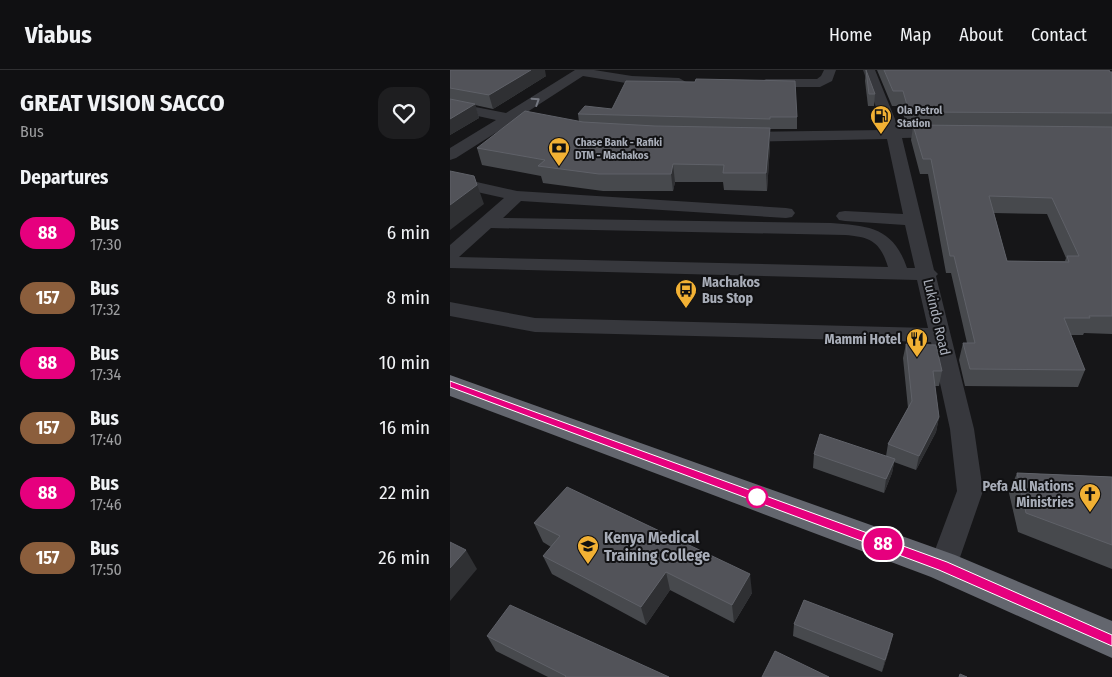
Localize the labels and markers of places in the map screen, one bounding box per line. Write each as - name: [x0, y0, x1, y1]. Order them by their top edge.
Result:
- fuel station icon: Ola Petrol Station: [869, 104, 893, 135]
- place label: Ola Petrol Station: [897, 104, 943, 130]
- bank icon: Chase Bank - Rafiki DTM - Machakos: [547, 136, 571, 167]
- place label: Chase Bank - Rafiki DTM - Machakos: [575, 136, 662, 162]
- place label: Machakos Bus Stop: [702, 274, 760, 307]
- bus stop icon: Machakos Bus Stop: [674, 278, 698, 309]
- restaurant icon: Mammi Hotel: [905, 327, 929, 358]
- place label: Mammi Hotel: [825, 331, 901, 348]
- place label: Pefa All Nations Ministries: [983, 478, 1074, 511]
- church icon: Pefa All Nations Ministries: [1078, 482, 1102, 513]
- unlabelled marker: [746, 486, 768, 508]
- place label: Kenya Medical Training College: [604, 528, 710, 565]
- school or university icon: Kenya Medical Training College: [576, 534, 600, 565]

